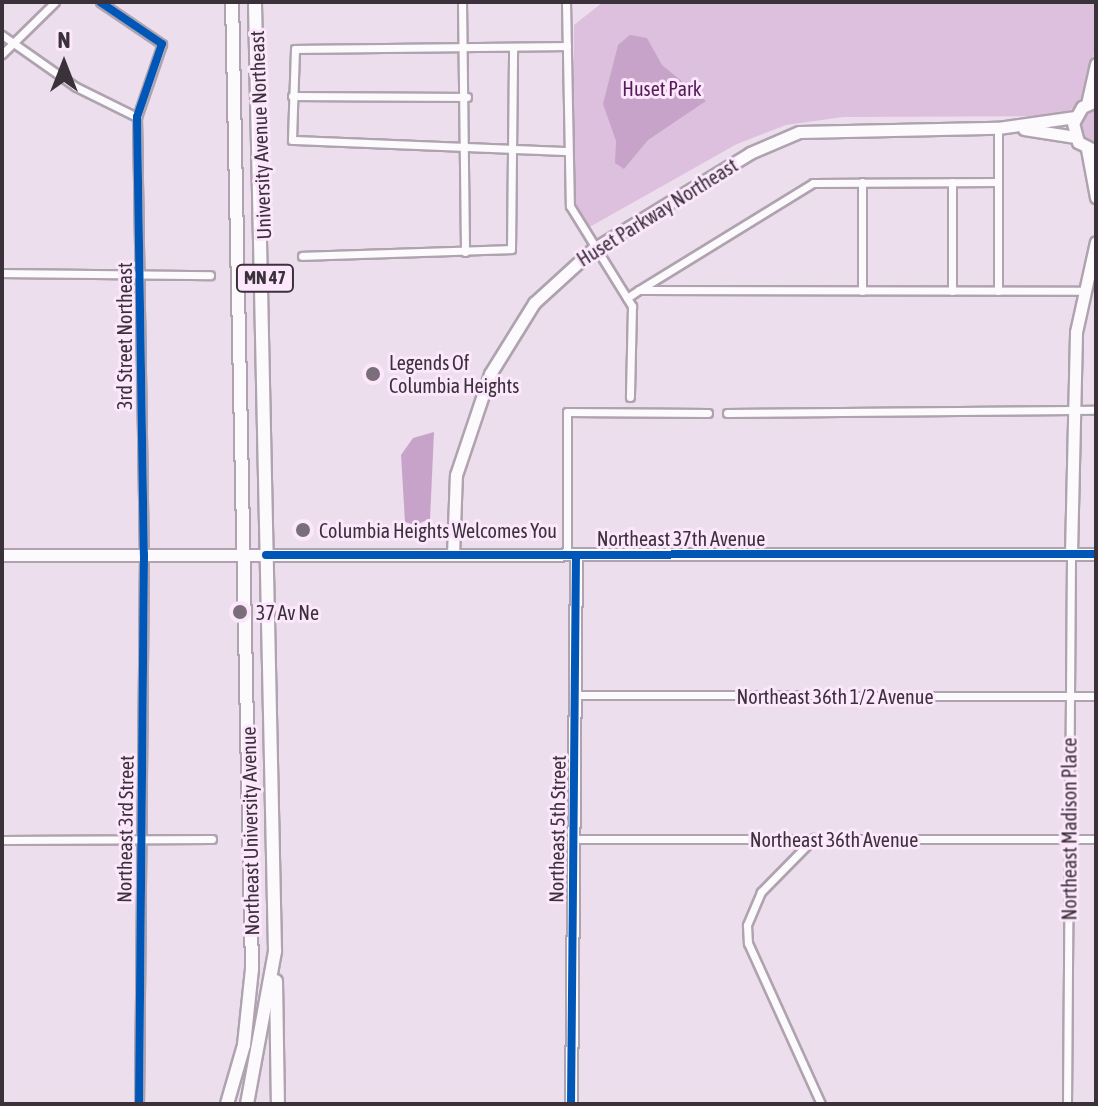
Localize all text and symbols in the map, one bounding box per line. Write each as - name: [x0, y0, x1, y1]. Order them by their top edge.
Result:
- north arrow: [24, 24, 104, 104]
- text: N: [58, 27, 70, 53]
- street label: University Avenue Northeast: [244, 30, 276, 240]
- park label: Huset Park: [622, 76, 702, 100]
- street label: Huset Parkway Northeast: [572, 153, 742, 271]
- street label: 3rd Street Northeast: [112, 262, 136, 410]
- road number: MN 47: [235, 264, 295, 292]
- place label: Legends Of Columbia Heights: [389, 350, 519, 397]
- marker: Legends Of Columbia Heights: [364, 365, 382, 383]
- place label: Columbia Heights Welcomes You: [319, 518, 557, 542]
- marker: Columbia Heights Welcomes You: [294, 521, 312, 539]
- street label: Northeast 37th Avenue: [597, 526, 765, 550]
- place label: 37 Av Ne: [256, 600, 319, 624]
- marker: 37 Av Ne: [231, 603, 249, 621]
- street label: Northeast 36th 1/2 Avenue: [737, 684, 933, 708]
- street label: Northeast University Avenue: [236, 726, 264, 936]
- street label: Northeast Madison Place: [1057, 738, 1081, 920]
- street label: Northeast 3rd Street: [112, 755, 138, 903]
- street label: Northeast 5th Street: [544, 755, 570, 903]
- street label: Northeast 36th Avenue: [750, 827, 918, 851]

